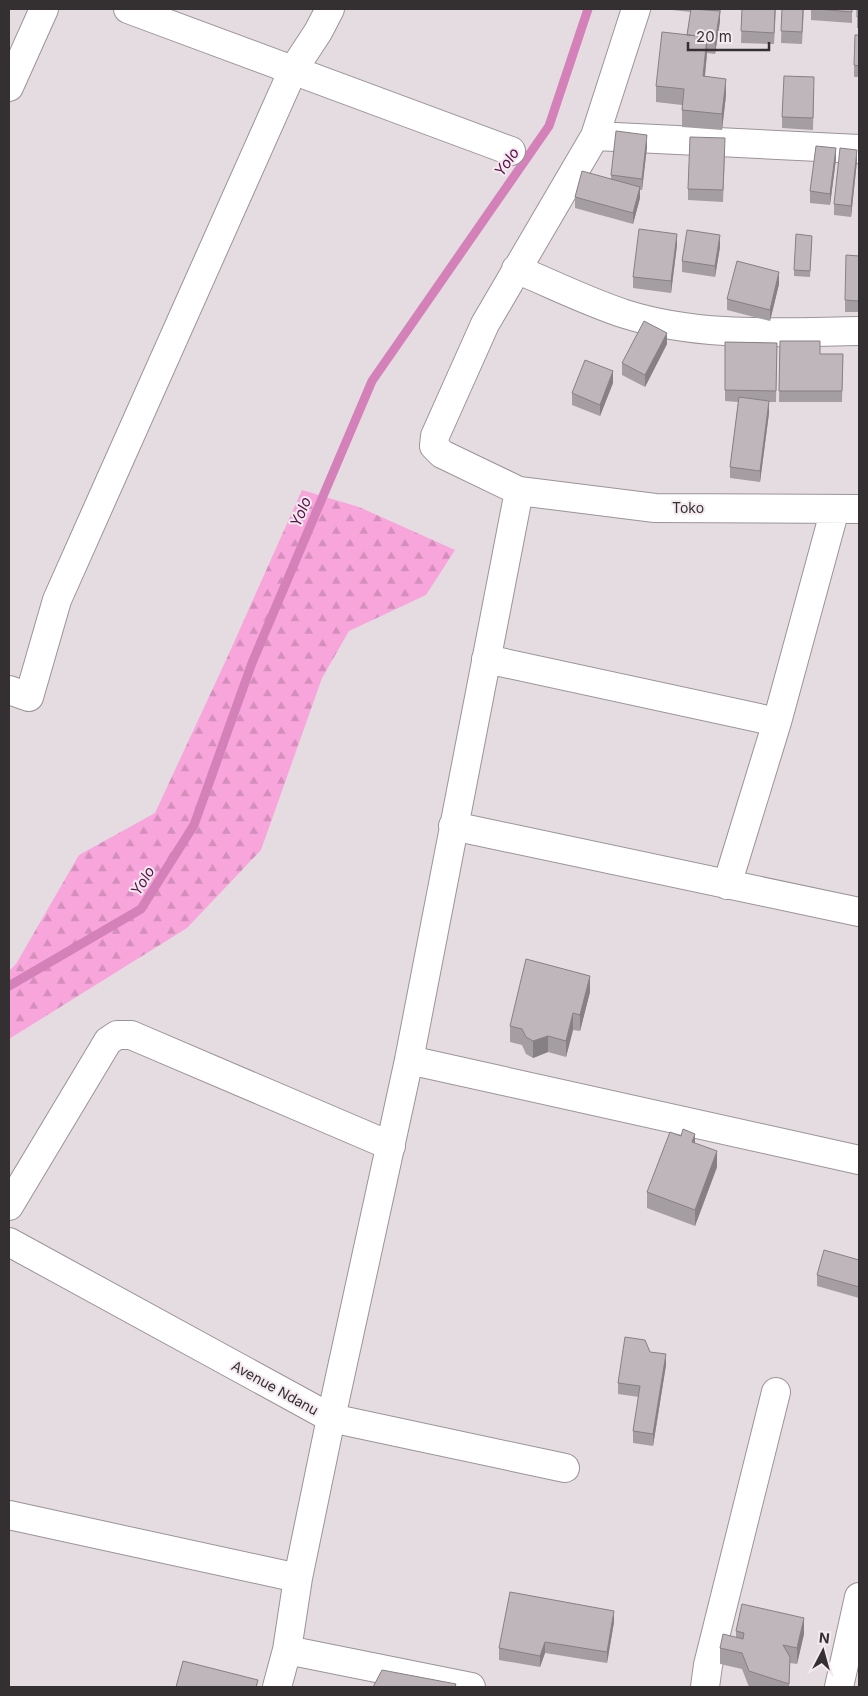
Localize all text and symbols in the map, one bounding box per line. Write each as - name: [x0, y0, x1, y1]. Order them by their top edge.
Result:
- scale bar: [688, 20, 769, 52]
- text: 20 m: [696, 27, 732, 46]
- water label: Yolo: [490, 144, 523, 180]
- water label: Yolo: [286, 494, 315, 530]
- street label: Toko: [672, 499, 704, 516]
- water label: Yolo: [126, 863, 159, 899]
- street label: Avenue Ndanu: [229, 1357, 322, 1418]
- north arrow: [798, 1626, 848, 1676]
- text: N: [818, 1629, 831, 1647]

